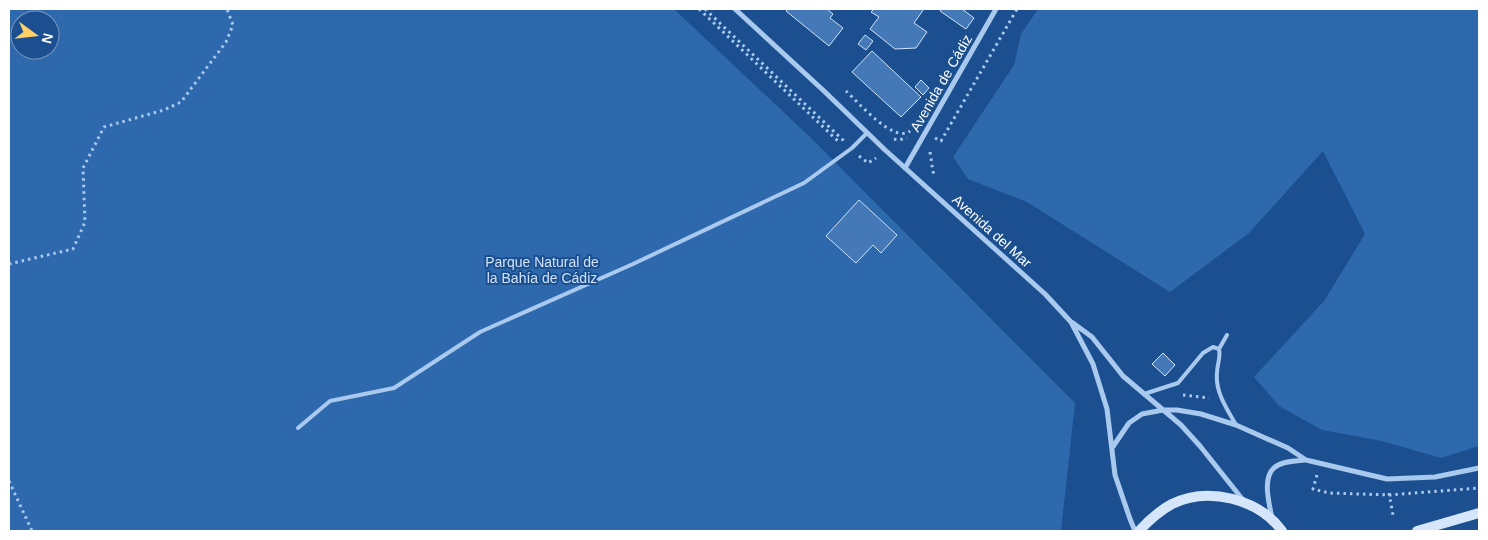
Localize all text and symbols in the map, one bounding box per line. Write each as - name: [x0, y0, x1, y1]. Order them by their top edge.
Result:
- north arrow: [10, 10, 60, 60]
- text: N: [39, 31, 57, 45]
- street label: Avenida de Cádiz: [907, 32, 975, 134]
- street label: Avenida del Mar: [949, 191, 1035, 271]
- park label: Parque Natural de la Bahía de Cádiz: [485, 254, 599, 286]

